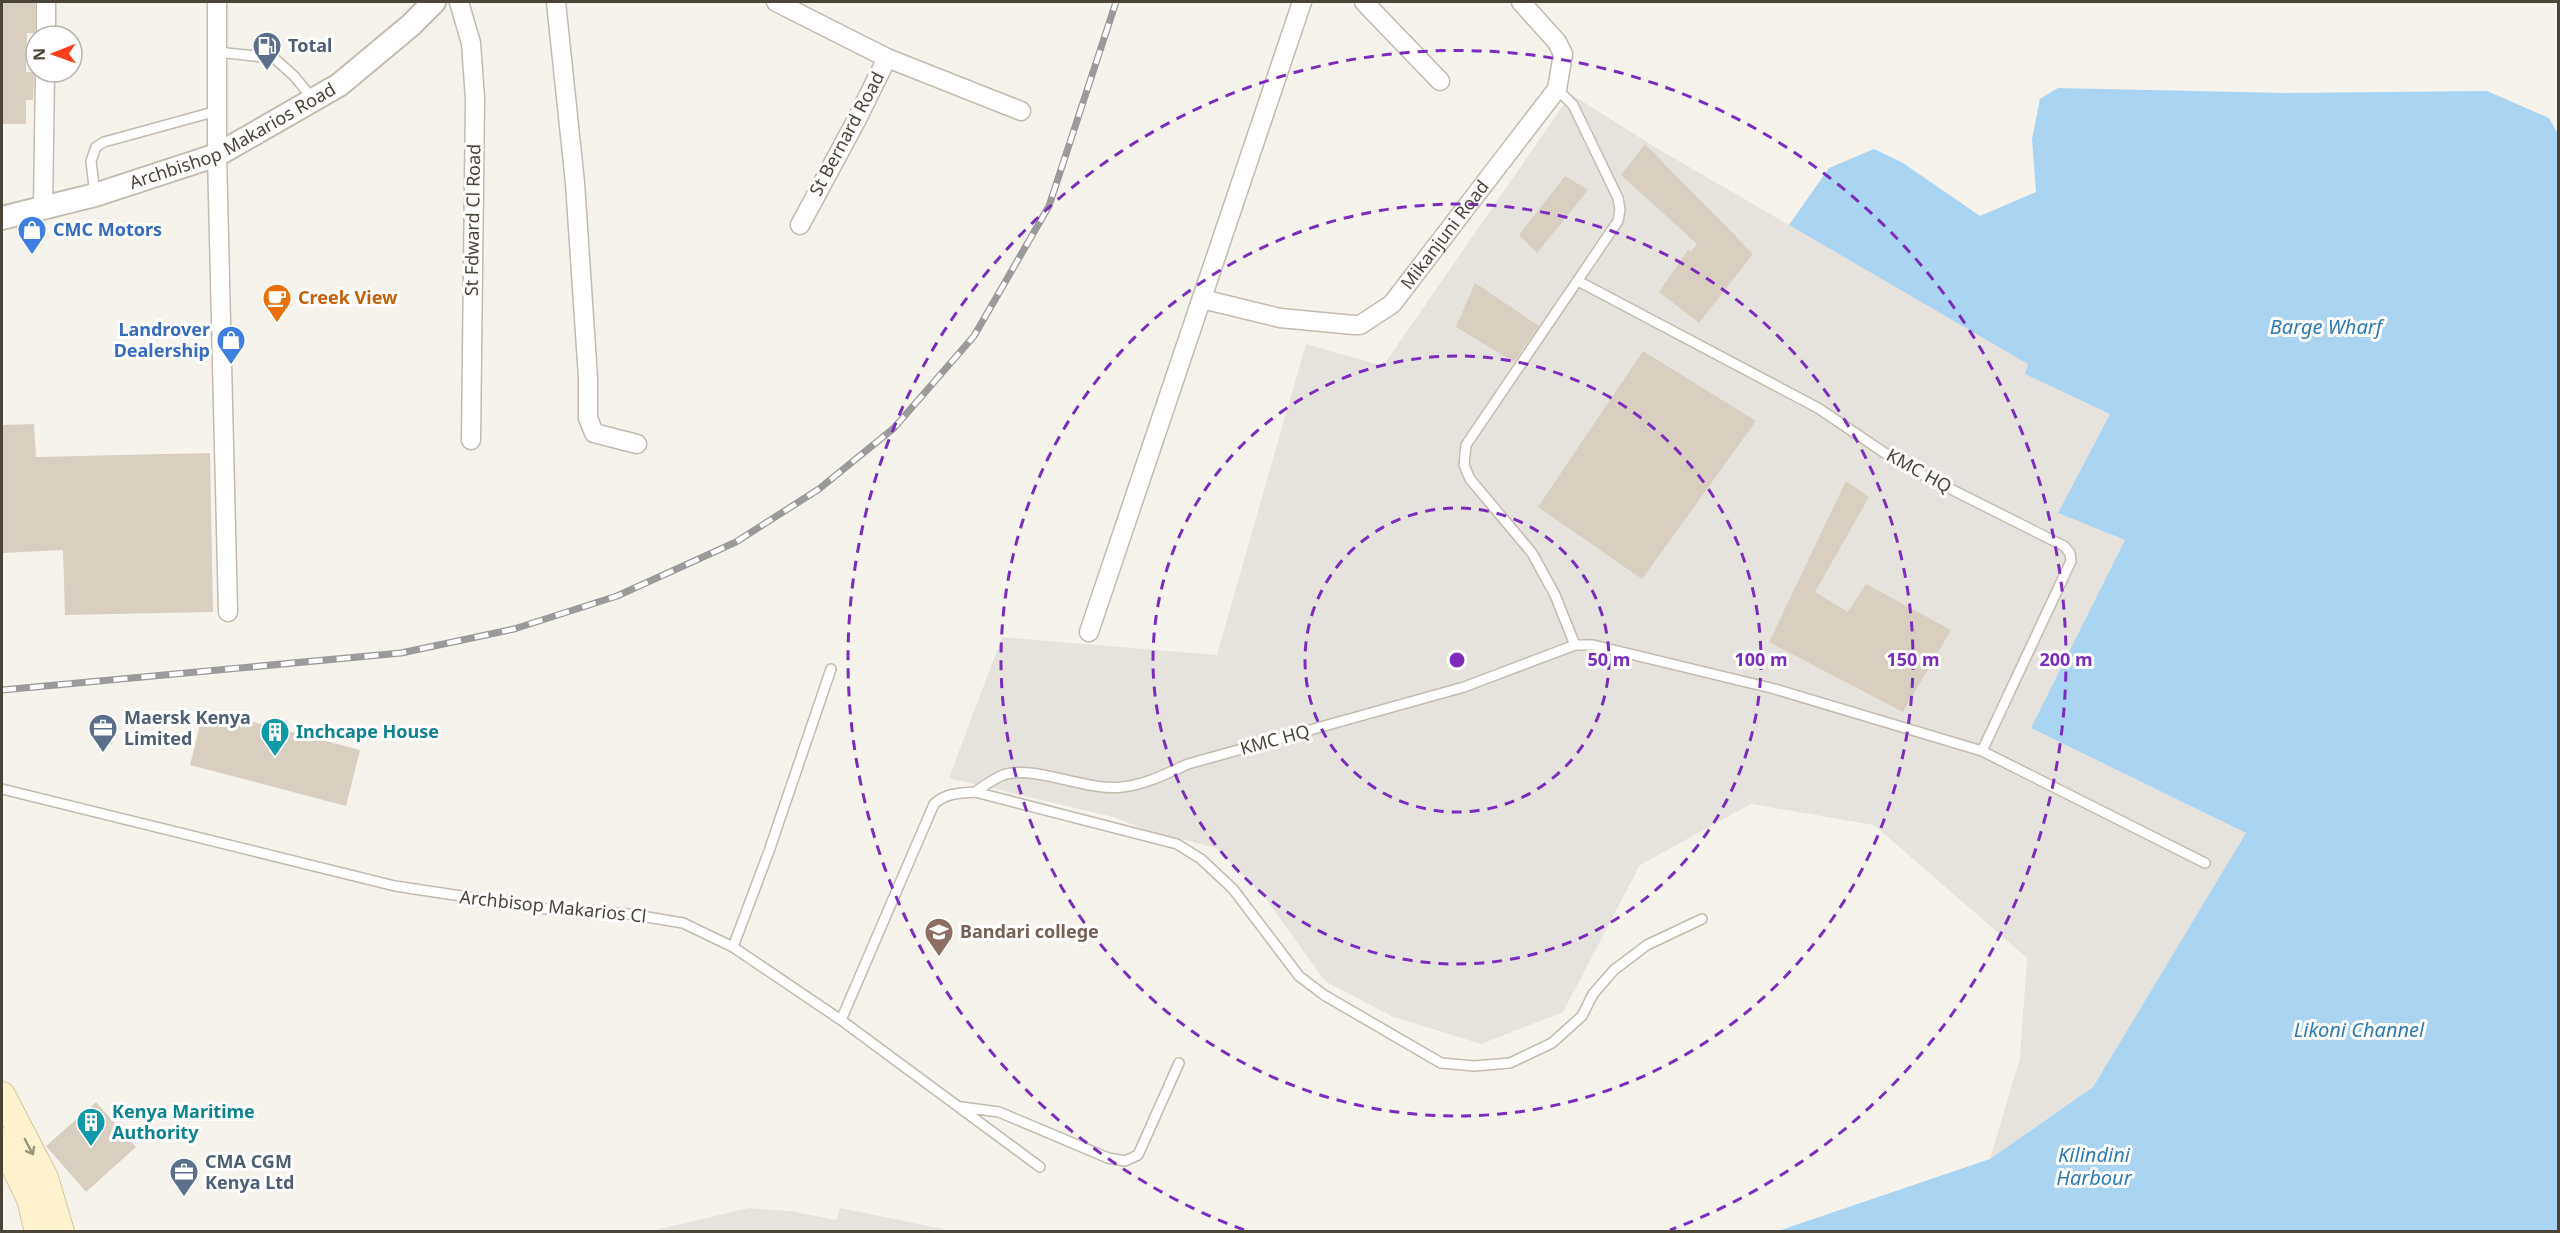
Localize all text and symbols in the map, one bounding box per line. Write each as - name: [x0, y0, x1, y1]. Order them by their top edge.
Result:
- north arrow: [24, 24, 84, 84]
- fuel station icon: Total: [251, 30, 283, 72]
- place label: Total: [288, 33, 332, 57]
- text: N: [28, 48, 50, 61]
- street label: St Bernard Road: [803, 67, 889, 200]
- street label: Archbishop Makarios Road: [126, 77, 340, 194]
- street label: St Fdward Cl Road: [459, 144, 485, 296]
- street label: Mikanjuni Road: [1395, 175, 1494, 294]
- shop icon: CMC Motors: [16, 214, 48, 256]
- place label: CMC Motors: [53, 217, 162, 241]
- cafe icon: Creek View: [261, 282, 293, 324]
- place label: Creek View: [298, 285, 398, 309]
- water label: Barge Wharf: [2270, 313, 2385, 340]
- place label: Landrover Dealership: [114, 317, 210, 362]
- shop icon: Landrover Dealership: [215, 324, 247, 366]
- street label: KMC HQ: [1883, 442, 1956, 498]
- text: 50 m: [1588, 647, 1630, 671]
- text: 100 m: [1734, 647, 1788, 671]
- text: 150 m: [1886, 647, 1940, 671]
- text: 200 m: [2039, 647, 2093, 671]
- centre of rings: [1447, 650, 1467, 670]
- place label: Maersk Kenya Limited: [124, 705, 251, 750]
- office icon: Maersk Kenya Limited: [87, 712, 119, 754]
- building icon: Inchcape House: [259, 716, 291, 758]
- street label: KMC HQ: [1237, 718, 1312, 760]
- place label: Inchcape House: [296, 719, 439, 743]
- street label: Archbisop Makarios Cl: [458, 884, 648, 928]
- school or university icon: Bandari college: [923, 916, 955, 958]
- place label: Bandari college: [960, 919, 1099, 943]
- water label: Likoni Channel: [2294, 1016, 2425, 1043]
- place label: Kenya Maritime Authority: [112, 1099, 255, 1144]
- building icon: Kenya Maritime Authority: [75, 1106, 107, 1148]
- one-way arrow: [23, 1137, 35, 1155]
- water label: Kilindini Harbour: [2056, 1141, 2133, 1191]
- place label: CMA CGM Kenya Ltd: [205, 1149, 294, 1194]
- office icon: CMA CGM Kenya Ltd: [168, 1156, 200, 1198]

